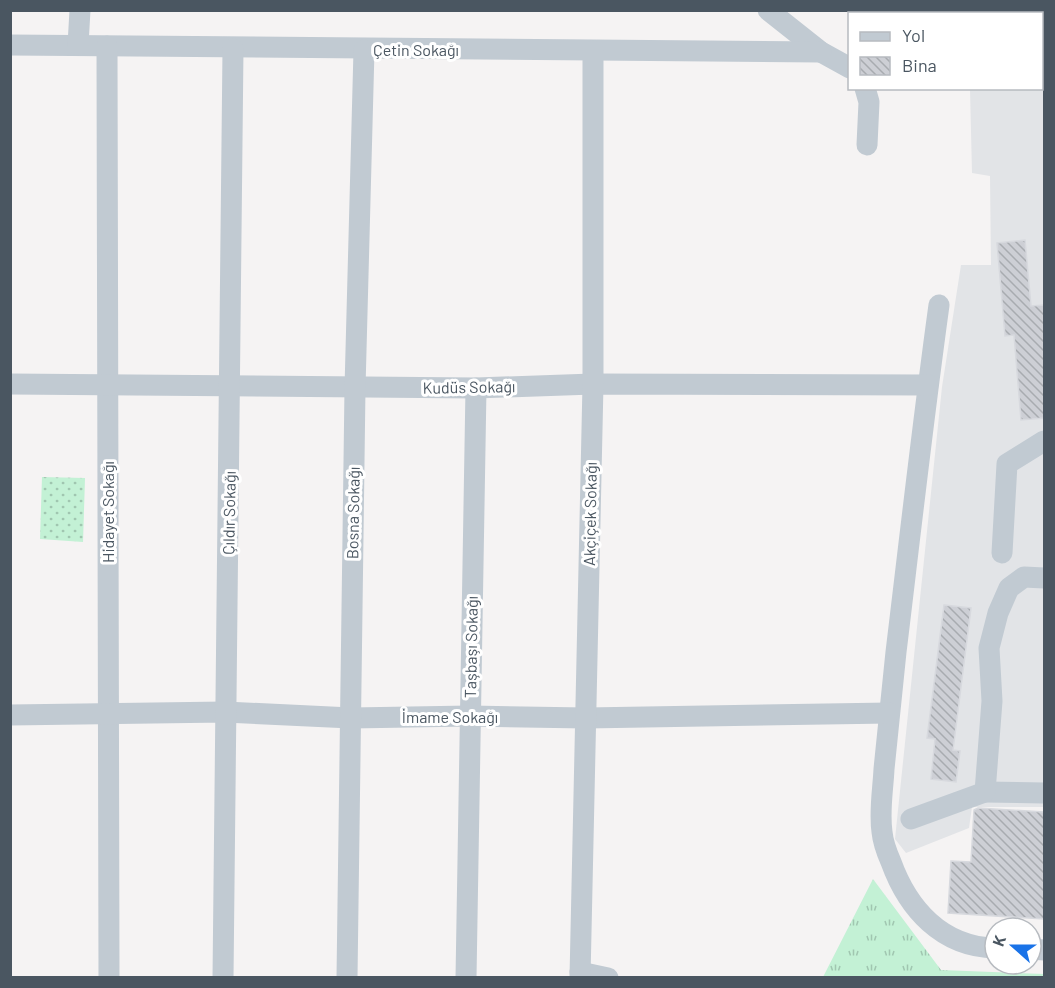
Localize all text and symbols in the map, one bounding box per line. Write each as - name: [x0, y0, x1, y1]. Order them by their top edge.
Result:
- legend: [848, 12, 1043, 90]
- text: Yol: [902, 24, 925, 46]
- street label: Çetin Sokağı: [373, 40, 459, 59]
- text: Bina: [902, 54, 937, 76]
- street label: Kudüs Sokağı: [422, 376, 515, 397]
- street label: Hidayet Sokağı: [98, 461, 117, 563]
- street label: Akçiçek Sokağı: [579, 462, 600, 566]
- street label: Bosna Sokağı: [342, 467, 363, 559]
- street label: Çıldır Sokağı: [218, 471, 239, 555]
- street label: Taşbaşı Sokağı: [460, 596, 481, 698]
- street label: İmame Sokağı: [402, 707, 498, 726]
- north arrow: [983, 916, 1043, 976]
- text: K: [988, 932, 1009, 949]

